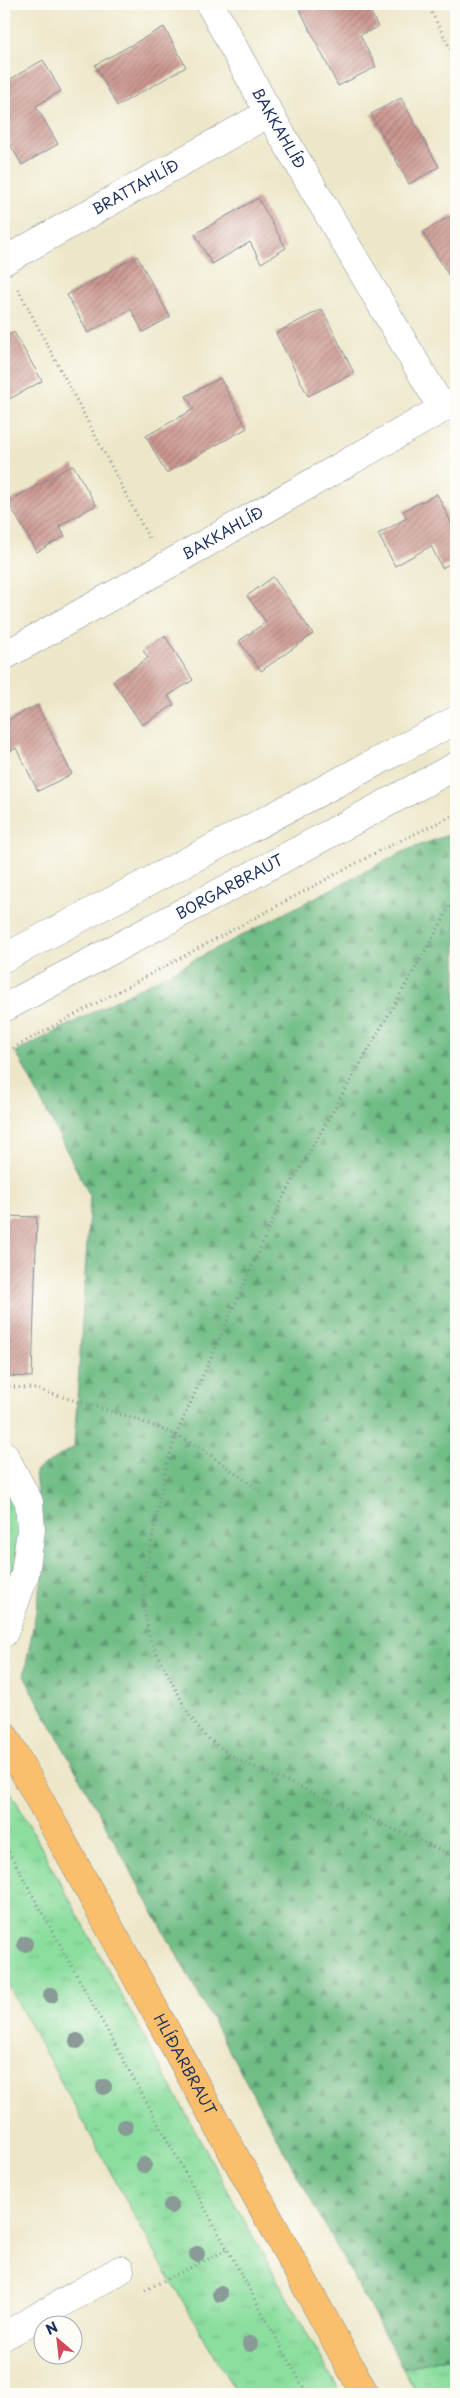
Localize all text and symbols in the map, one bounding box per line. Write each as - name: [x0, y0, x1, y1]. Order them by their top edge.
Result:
- street label: BAKKAHLÍÐ: [247, 83, 312, 173]
- street label: BRATTAHLÍÐ: [87, 153, 183, 220]
- street label: BAKKAHLÍÐ: [177, 500, 267, 565]
- street label: BORGARBRAUT: [171, 847, 288, 924]
- street label: HLÍÐARBRAUT: [149, 2009, 223, 2120]
- north arrow: [32, 2316, 82, 2366]
- text: N: [42, 2316, 61, 2340]

